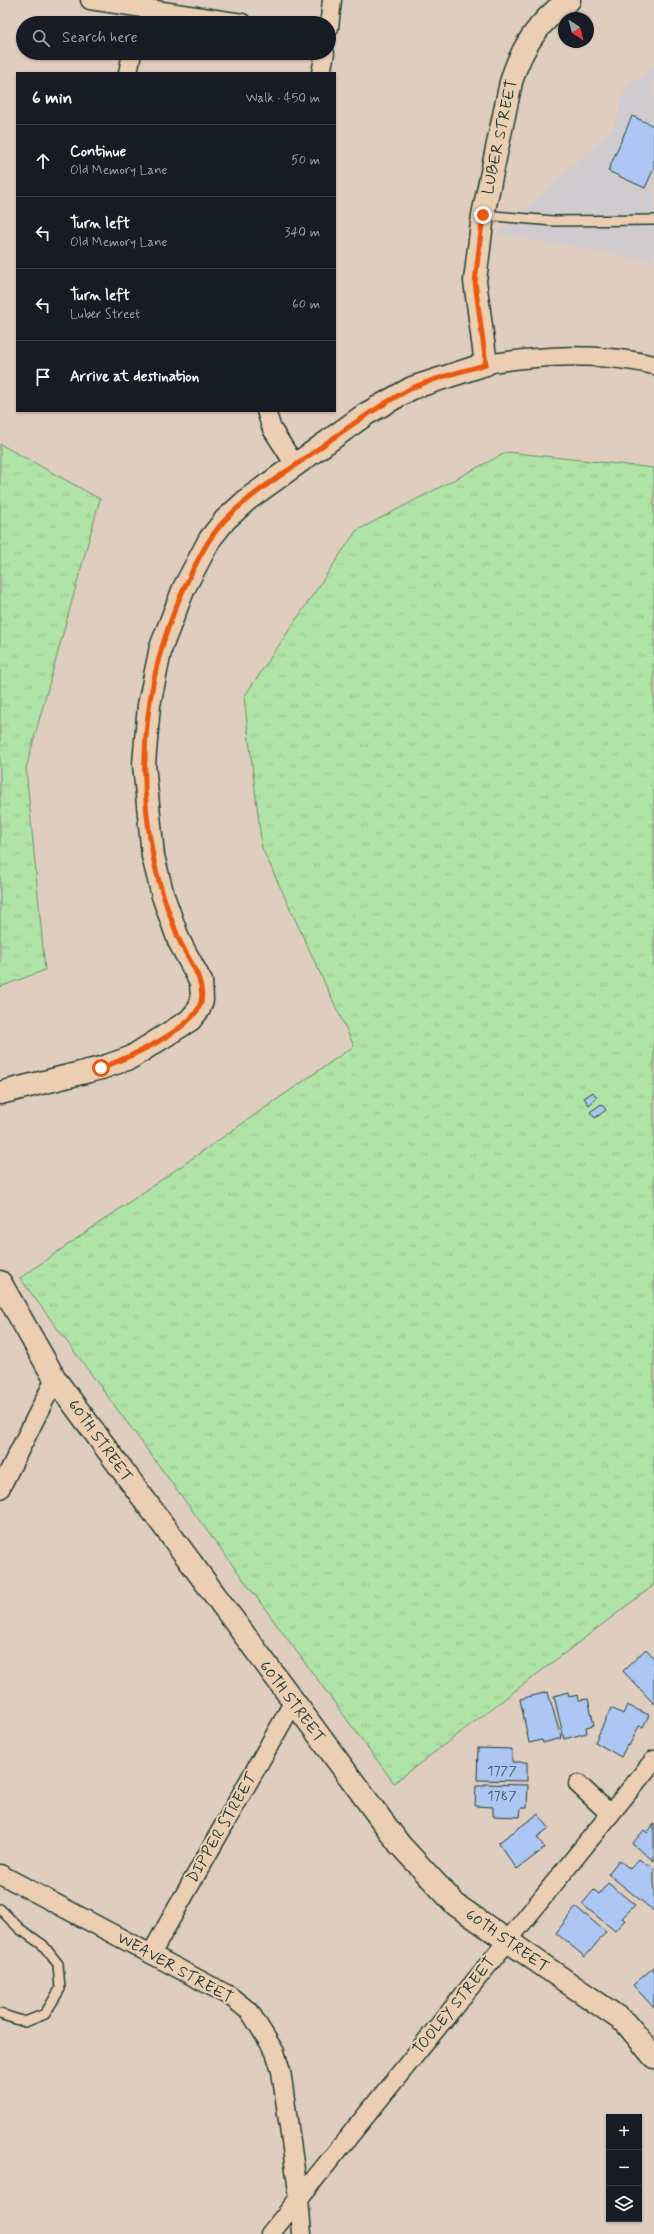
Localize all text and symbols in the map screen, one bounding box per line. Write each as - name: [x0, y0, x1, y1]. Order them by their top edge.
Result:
- north arrow: [558, 12, 594, 48]
- search box: [16, 16, 336, 60]
- icon: search: [30, 27, 52, 49]
- text: Search here: [62, 28, 138, 48]
- street label: LUBER STREET: [478, 78, 522, 196]
- text: 6 min: [32, 87, 72, 109]
- text: Walk · 450 m: [246, 90, 320, 107]
- text: Continue: [70, 142, 126, 162]
- icon: ahead: [32, 150, 54, 172]
- text: 50 m: [291, 152, 320, 169]
- text: Old Memory Lane: [70, 162, 167, 179]
- route end: [474, 206, 492, 224]
- text: Turn left: [70, 214, 130, 234]
- icon: left: [32, 222, 54, 244]
- text: 340 m: [285, 224, 320, 241]
- text: Old Memory Lane: [70, 234, 167, 251]
- text: Turn left: [70, 286, 130, 306]
- icon: left: [32, 294, 54, 316]
- text: 60 m: [292, 296, 320, 313]
- text: Luber Street: [70, 306, 140, 323]
- icon: arrive: [32, 366, 54, 388]
- text: Arrive at destination: [70, 367, 199, 387]
- route start: [92, 1059, 110, 1077]
- street label: 60TH STREET: [63, 1395, 137, 1487]
- street label: 60TH STREET: [254, 1657, 330, 1747]
- house number: 1777: [487, 1762, 517, 1780]
- street label: DIPPER STREET: [182, 1768, 263, 1887]
- house number: 1787: [487, 1787, 517, 1805]
- street label: 60TH STREET: [461, 1904, 553, 1978]
- street label: WEAVER STREET: [113, 1928, 237, 2008]
- street label: TOOLEY STREET: [408, 1953, 500, 2059]
- map controls: [606, 2114, 642, 2222]
- button: +: [606, 2114, 642, 2150]
- button: −: [606, 2150, 642, 2186]
- button: layers: [606, 2186, 642, 2222]

